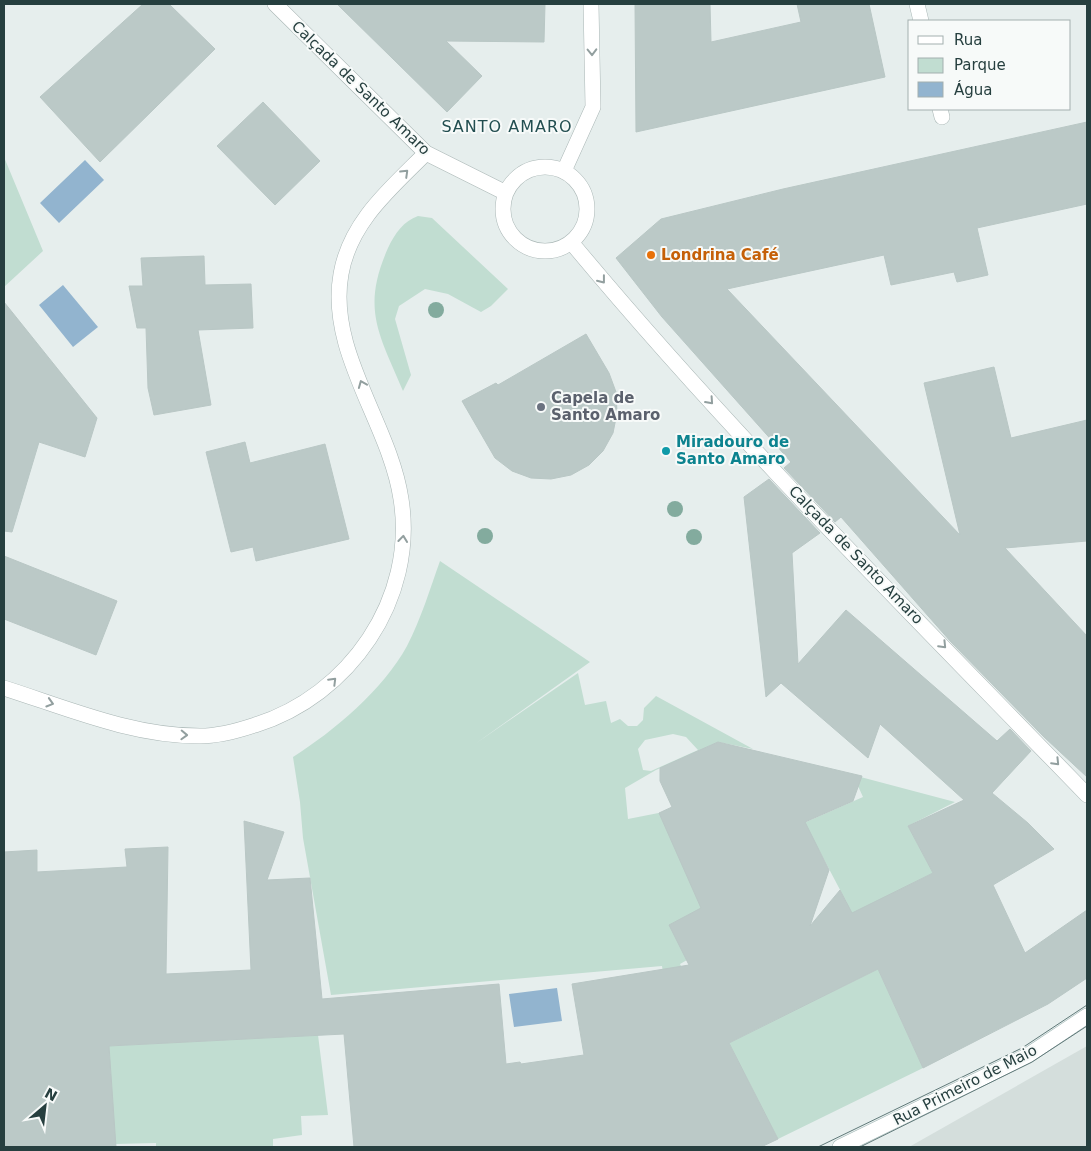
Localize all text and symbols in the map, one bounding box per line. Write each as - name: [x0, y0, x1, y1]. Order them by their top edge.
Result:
- street label: Calçada de Santo Amaro: [288, 17, 434, 159]
- legend: [908, 20, 1071, 110]
- text: Rua: [954, 31, 982, 49]
- one-way arrow: [587, 49, 597, 57]
- text: Parque: [954, 56, 1006, 74]
- text: Água: [954, 80, 992, 99]
- district label: SANTO AMARO: [441, 117, 573, 136]
- one-way arrow: [400, 170, 409, 179]
- place label: Londrina Café: [661, 246, 779, 264]
- marker: Londrina Café: [645, 249, 657, 261]
- one-way arrow: [596, 274, 604, 283]
- one-way arrow: [357, 380, 368, 389]
- place label: Capela de Santo Amaro: [551, 389, 660, 424]
- one-way arrow: [704, 396, 713, 405]
- marker: Capela de Santo Amaro: [535, 401, 547, 413]
- place label: Miradouro de Santo Amaro: [676, 433, 789, 468]
- marker: Miradouro de Santo Amaro: [660, 445, 672, 457]
- street label: Calçada de Santo Amaro: [785, 482, 927, 628]
- one-way arrow: [397, 535, 408, 543]
- one-way arrow: [937, 640, 946, 649]
- one-way arrow: [327, 678, 336, 687]
- one-way arrow: [46, 697, 54, 707]
- one-way arrow: [180, 730, 188, 741]
- one-way arrow: [1050, 757, 1059, 766]
- street label: Rua Primeiro de Maio: [890, 1041, 1040, 1129]
- north arrow: [20, 1081, 70, 1131]
- text: N: [42, 1085, 60, 1104]

